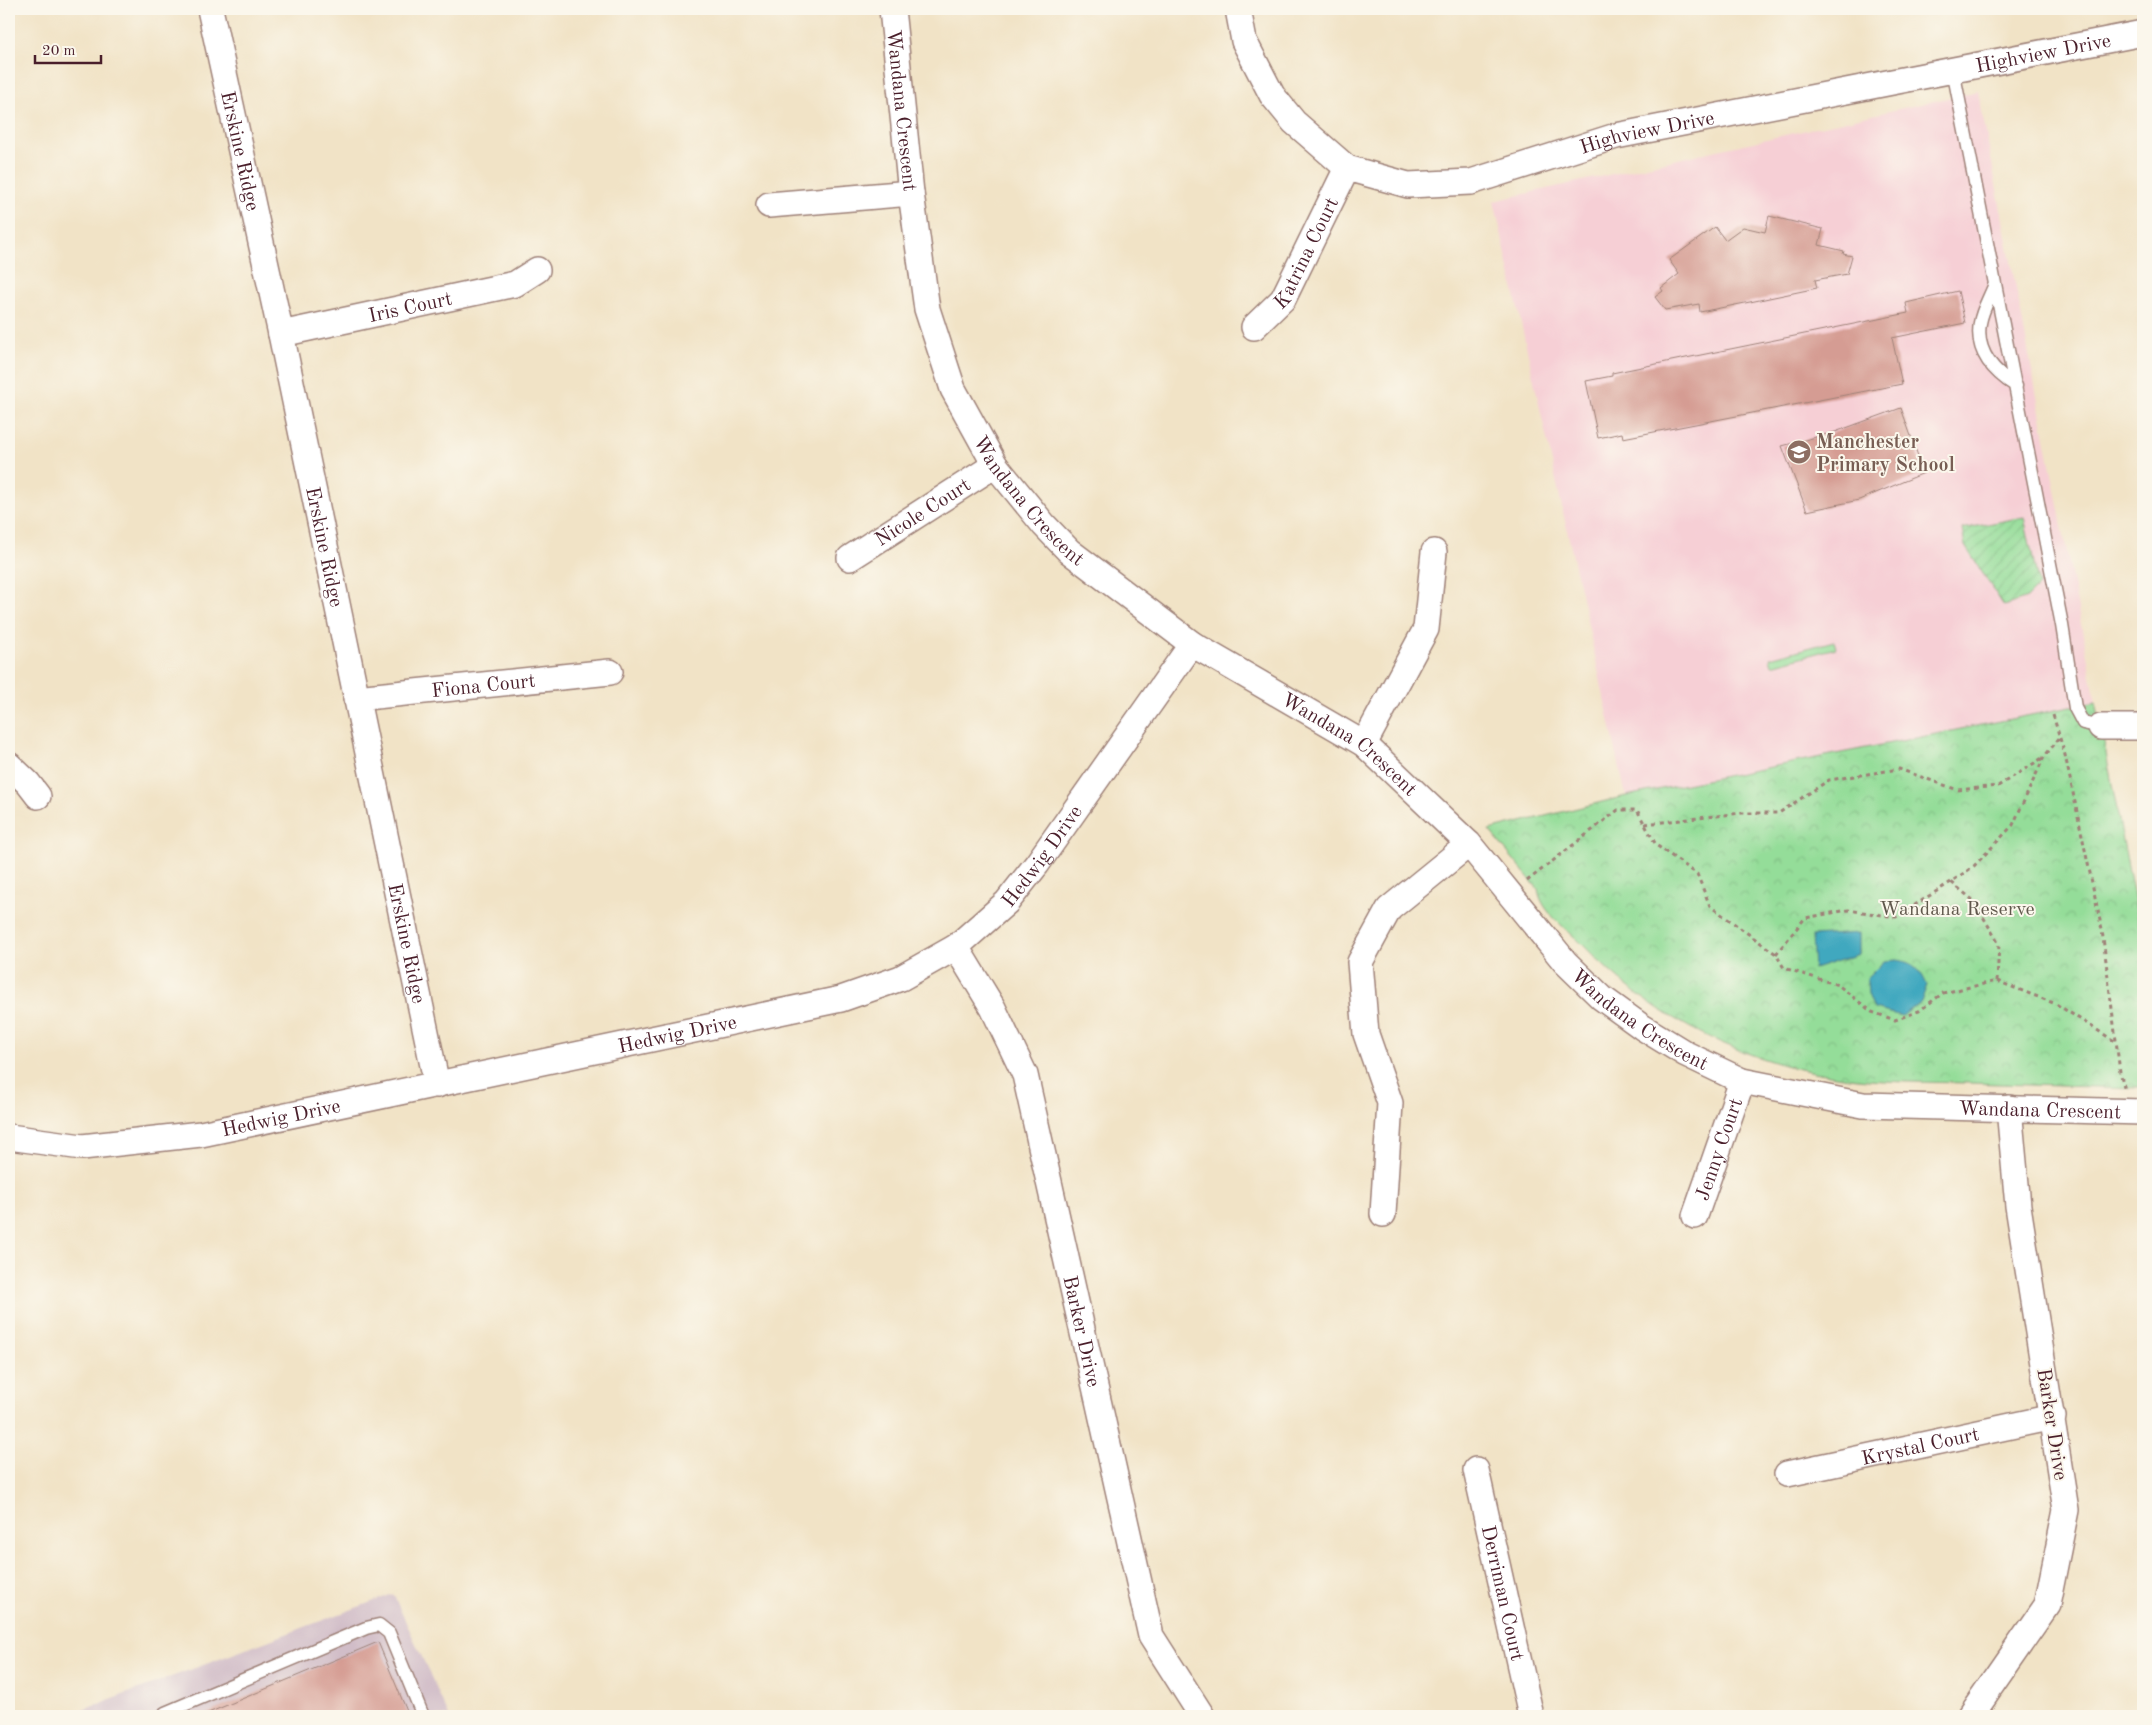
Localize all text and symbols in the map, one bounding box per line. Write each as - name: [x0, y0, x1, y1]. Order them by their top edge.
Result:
- street label: Wandana Crescent: [882, 29, 919, 192]
- scale bar: [35, 32, 101, 64]
- street label: Highview Drive: [1974, 32, 2113, 77]
- text: 20 m: [42, 44, 76, 59]
- street label: Erskine Ridge: [216, 89, 262, 213]
- street label: Highview Drive: [1578, 109, 1716, 159]
- street label: Katrina Court: [1271, 195, 1343, 314]
- street label: Iris Court: [367, 290, 454, 327]
- street label: Wandana Crescent: [969, 433, 1087, 571]
- place label: Manchester Primary School: [1816, 433, 1955, 476]
- school or university icon: Manchester Primary School: [1786, 439, 1812, 465]
- street label: Nicole Court: [872, 475, 975, 551]
- street label: Erskine Ridge: [301, 485, 345, 609]
- street label: Fiona Court: [431, 672, 536, 702]
- street label: Wandana Crescent: [1278, 690, 1420, 801]
- street label: Hedwig Drive: [999, 802, 1087, 911]
- street label: Erskine Ridge: [383, 882, 428, 1006]
- park label: Wandana Reserve: [1879, 900, 2035, 920]
- street label: Wandana Crescent: [1567, 966, 1711, 1075]
- street label: Hedwig Drive: [616, 1013, 739, 1058]
- street label: Jenny Court: [1693, 1096, 1747, 1203]
- street label: Hedwig Drive: [220, 1097, 342, 1141]
- street label: Wandana Crescent: [1958, 1099, 2121, 1123]
- street label: Barker Drive: [1058, 1274, 1103, 1389]
- street label: Barker Drive: [2032, 1367, 2070, 1482]
- street label: Krystal Court: [1860, 1425, 1981, 1470]
- street label: Derriman Court: [1477, 1524, 1526, 1663]

